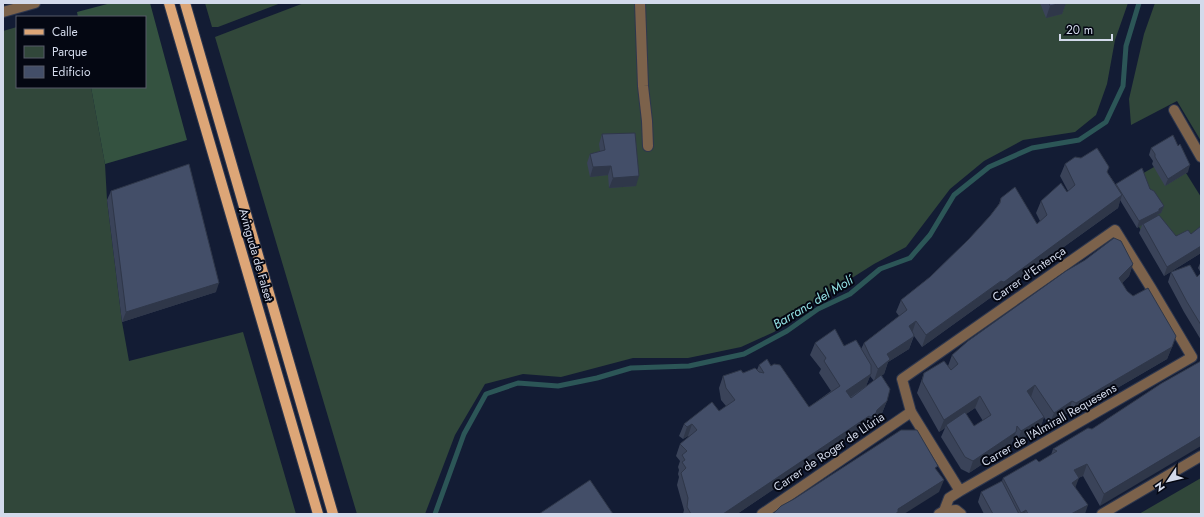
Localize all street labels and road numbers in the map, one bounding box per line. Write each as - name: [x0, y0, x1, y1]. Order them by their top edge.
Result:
- street label: Avinguda de Falset: [234, 206, 278, 304]
- street label: Carrer d'Entença: [989, 242, 1070, 306]
- street label: Carrer de l'Almirall Requesens: [978, 379, 1120, 471]
- street label: Carrer de Roger de Llúria: [770, 408, 888, 496]

